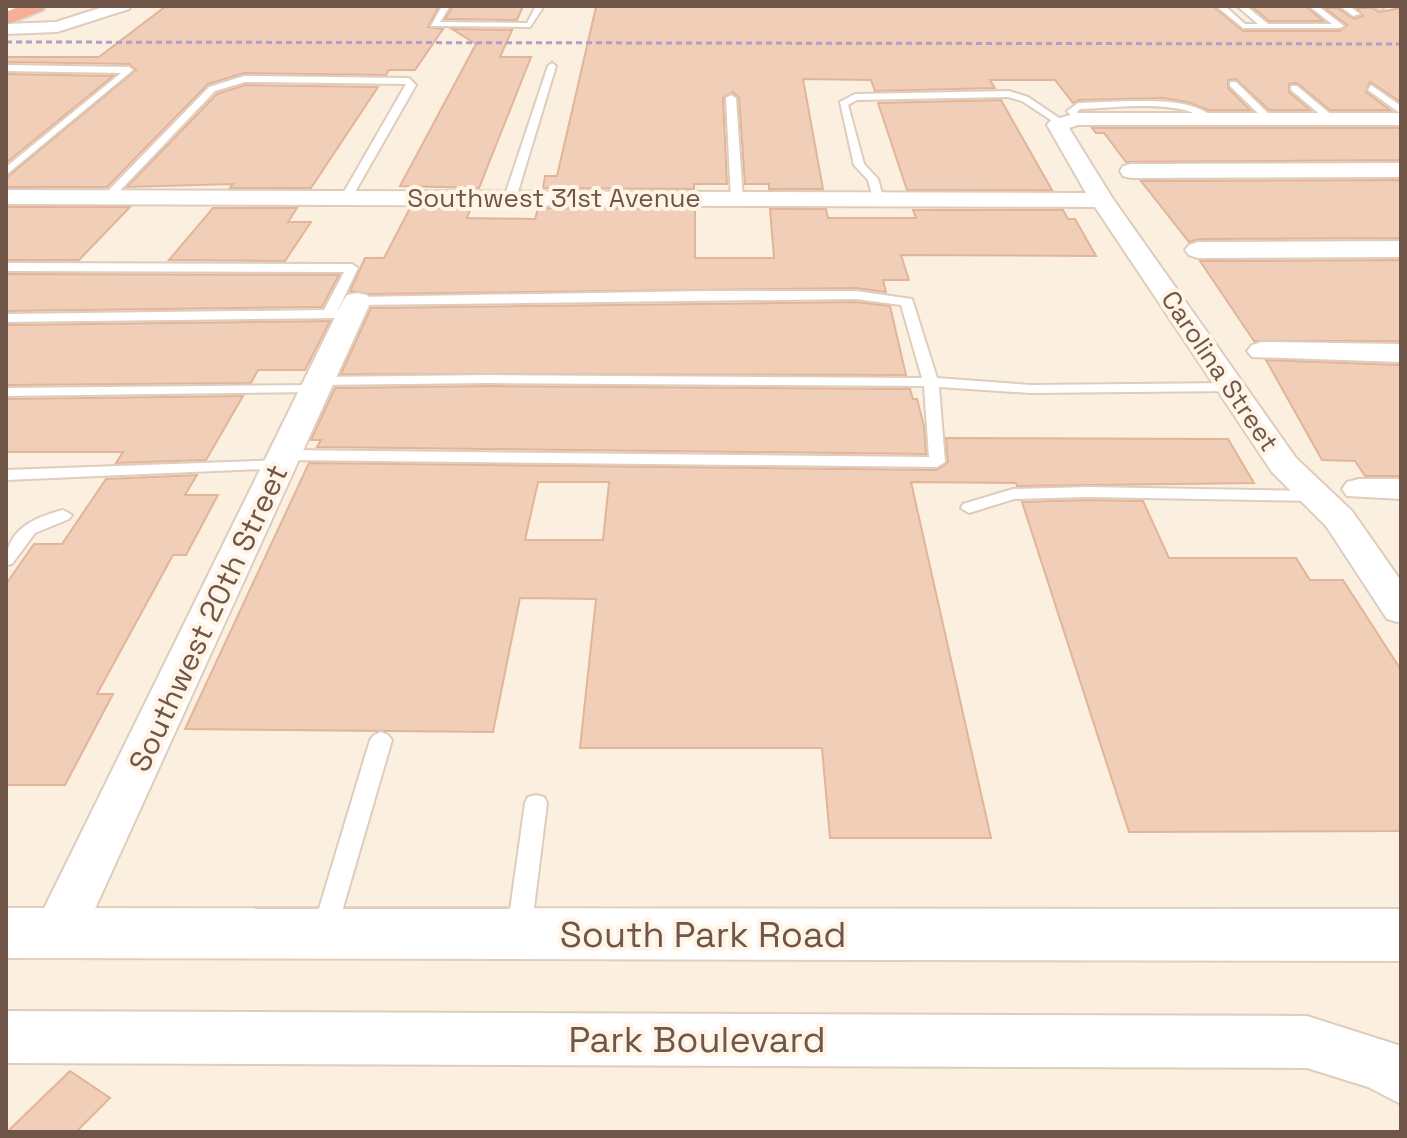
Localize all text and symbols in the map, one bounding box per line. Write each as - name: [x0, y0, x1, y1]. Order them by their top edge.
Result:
- street label: Southwest 31st Avenue: [407, 181, 701, 215]
- street label: Carolina Street: [1154, 284, 1286, 458]
- street label: Southwest 20th Street: [120, 458, 296, 778]
- street label: South Park Road: [560, 912, 846, 958]
- street label: Park Boulevard: [568, 1017, 826, 1063]

